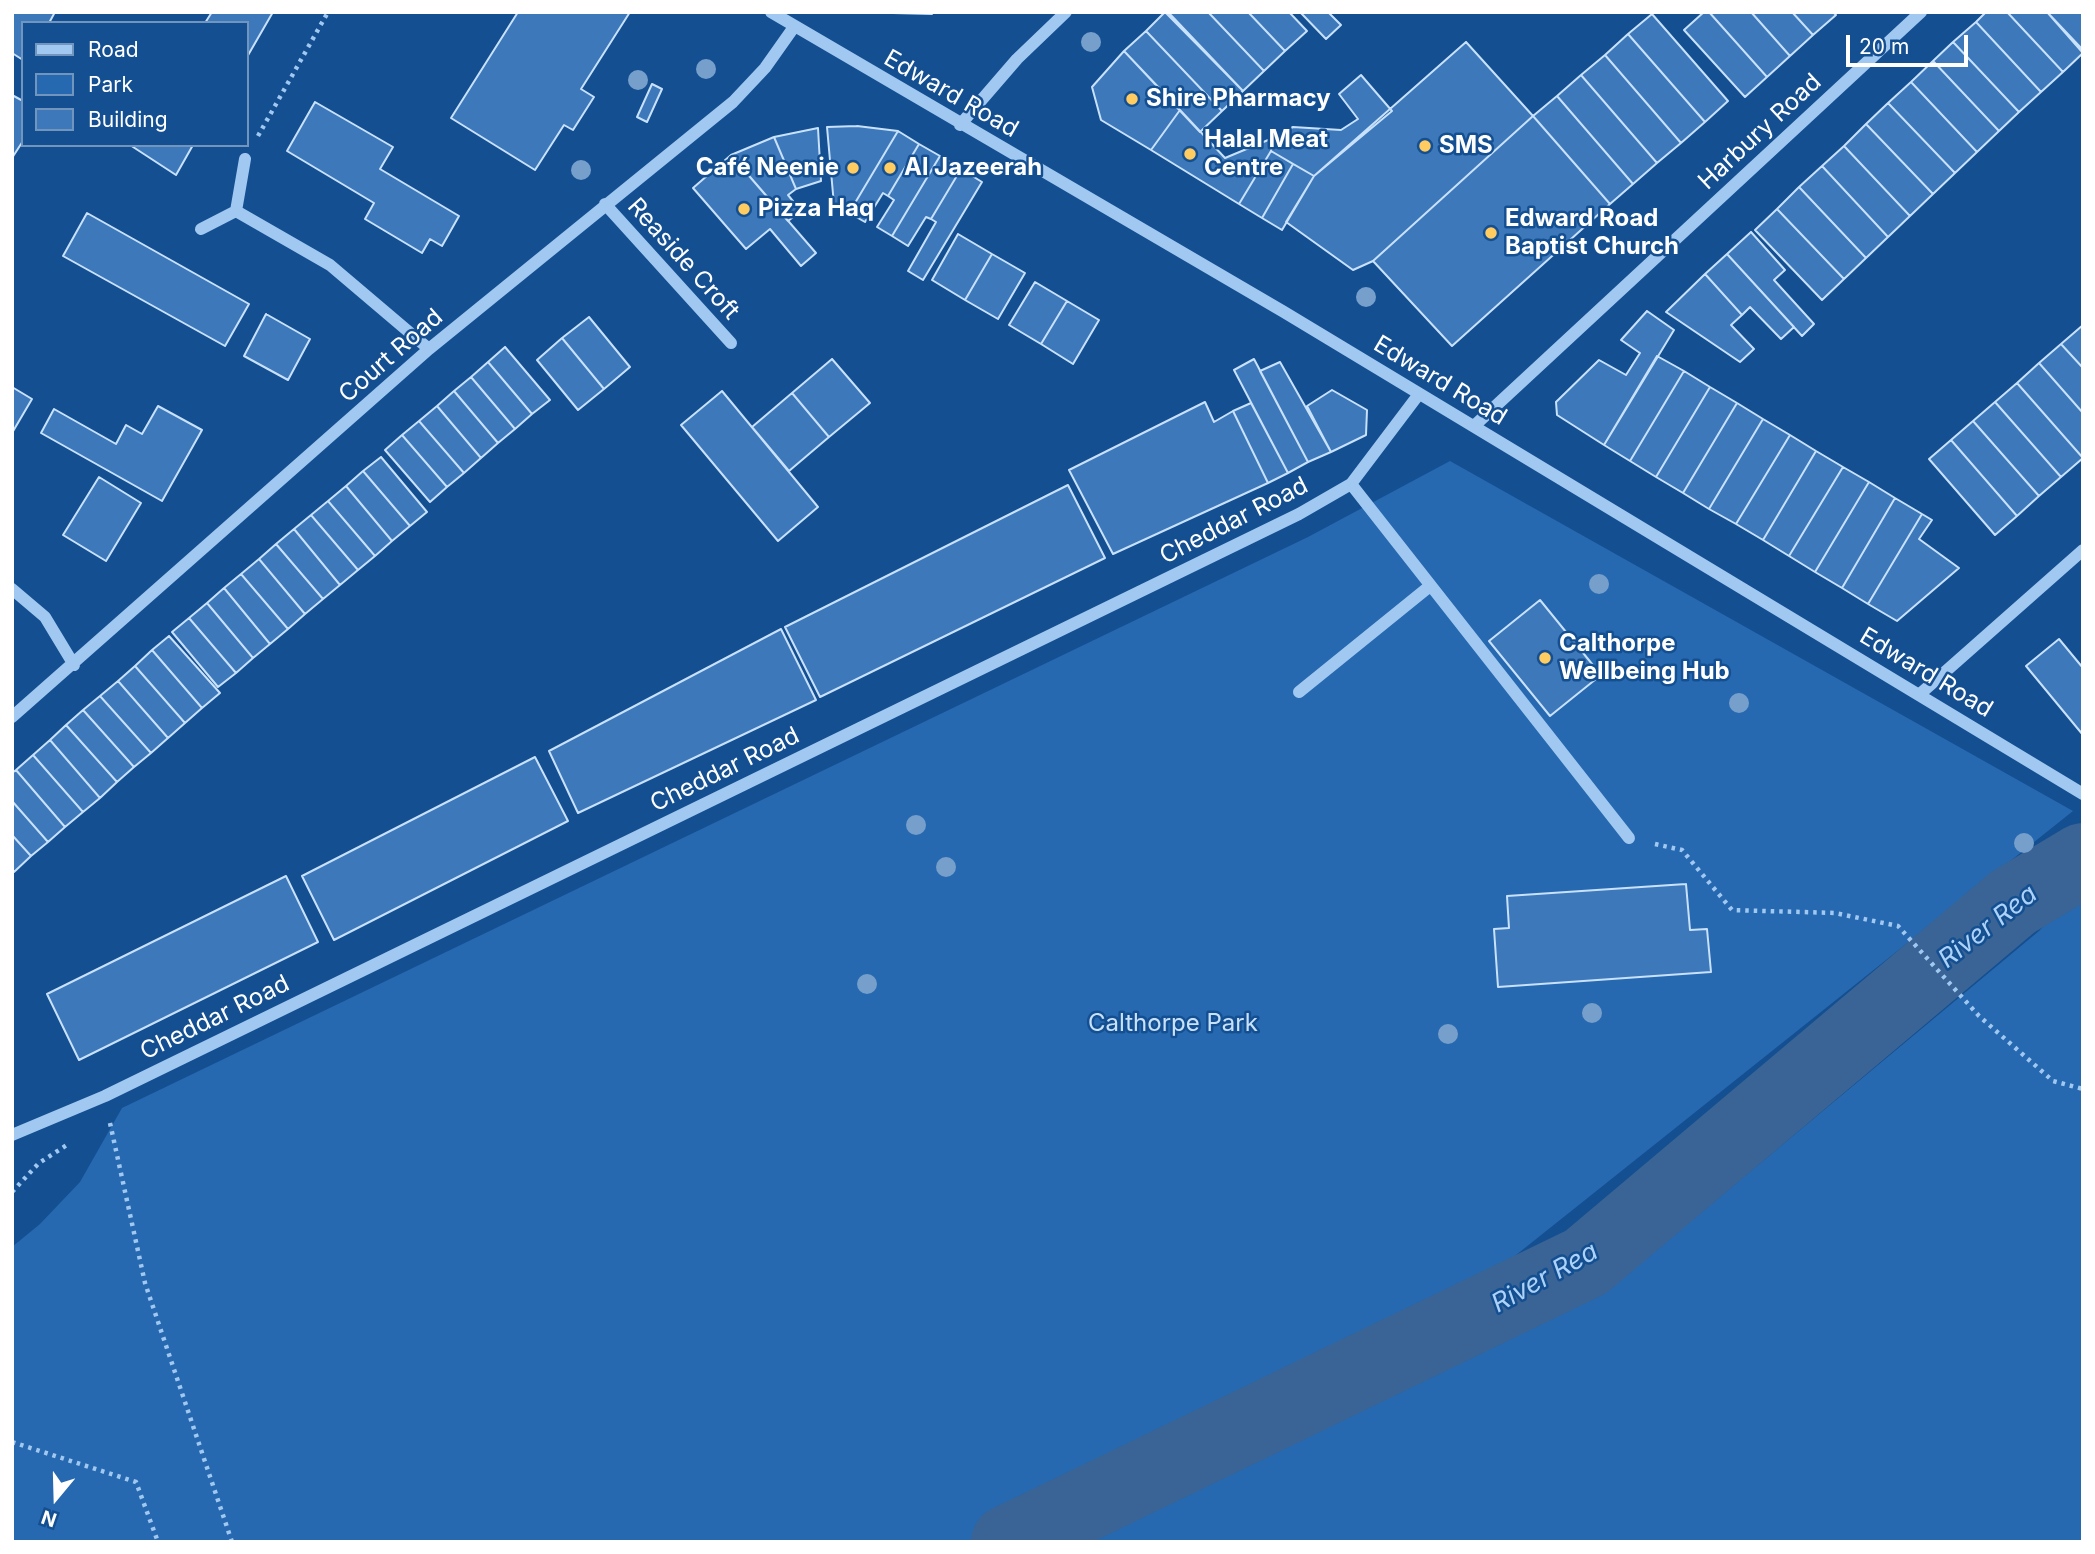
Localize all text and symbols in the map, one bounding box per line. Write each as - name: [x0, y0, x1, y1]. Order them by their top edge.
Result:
- legend: [21, 21, 248, 147]
- scale bar: [1850, 21, 1972, 65]
- text: 20 m: [1859, 34, 1909, 59]
- text: Road: [88, 37, 139, 62]
- street label: Edward Road: [879, 44, 1023, 144]
- street label: Harbury Road: [1693, 68, 1827, 196]
- text: Park: [88, 72, 133, 97]
- place label: Shire Pharmacy: [1146, 85, 1331, 113]
- marker: Shire Pharmacy: [1124, 91, 1140, 107]
- text: Building: [88, 107, 168, 132]
- place label: Halal Meat Centre: [1204, 126, 1328, 182]
- place label: SMS: [1439, 132, 1493, 160]
- marker: SMS: [1417, 138, 1433, 154]
- marker: Halal Meat Centre: [1182, 146, 1198, 162]
- place label: Café Neenie: [696, 154, 839, 182]
- place label: Al Jazeerah: [904, 154, 1042, 182]
- marker: Café Neenie: [845, 160, 861, 176]
- marker: Al Jazeerah: [882, 160, 898, 176]
- street label: Reaside Croft: [621, 192, 745, 326]
- place label: Pizza Haq: [758, 195, 874, 223]
- marker: Pizza Haq: [736, 201, 752, 217]
- place label: Edward Road Baptist Church: [1505, 205, 1679, 261]
- marker: Edward Road Baptist Church: [1483, 225, 1499, 241]
- street label: Court Road: [333, 303, 449, 409]
- street label: Edward Road: [1368, 330, 1512, 432]
- street label: Cheddar Road: [1155, 471, 1313, 571]
- street label: Edward Road: [1854, 622, 1998, 724]
- place label: Calthorpe Wellbeing Hub: [1559, 630, 1730, 686]
- marker: Calthorpe Wellbeing Hub: [1537, 650, 1553, 666]
- street label: Cheddar Road: [646, 721, 804, 819]
- water label: River Rea: [1932, 879, 2044, 975]
- street label: Cheddar Road: [136, 969, 294, 1067]
- park label: Calthorpe Park: [1088, 1010, 1258, 1038]
- water label: River Rea: [1486, 1236, 1604, 1320]
- north arrow: [21, 1463, 91, 1533]
- text: N: [38, 1505, 60, 1532]

